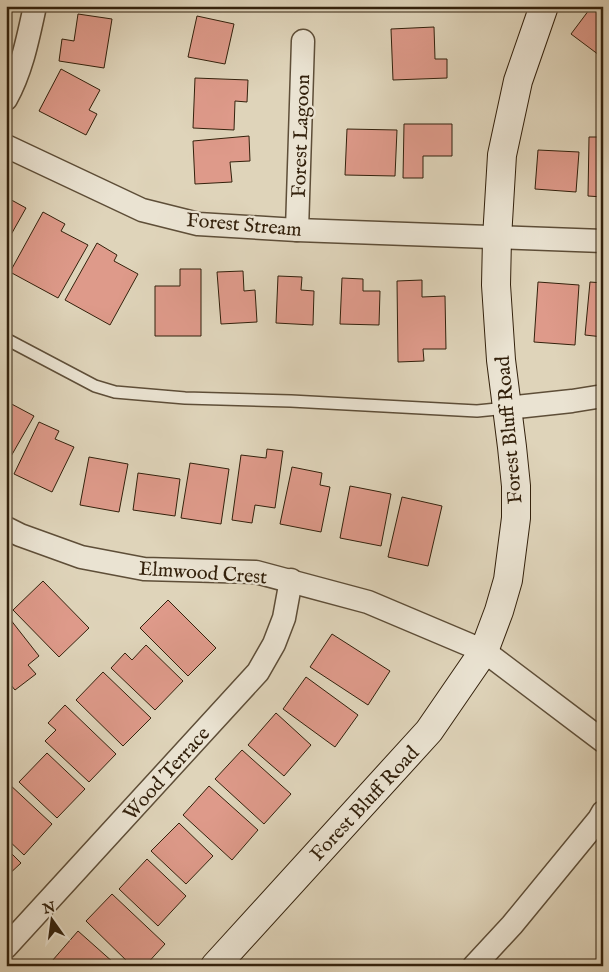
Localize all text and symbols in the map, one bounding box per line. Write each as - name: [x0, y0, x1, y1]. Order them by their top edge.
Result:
- street label: Forest Lagoon: [287, 73, 316, 198]
- street label: Forest Stream: [185, 208, 303, 243]
- street label: Forest Bluff Road: [491, 354, 528, 505]
- street label: Elmwood Crest: [138, 557, 268, 590]
- street label: Wood Terrace: [118, 722, 216, 826]
- street label: Forest Bluff Road: [305, 741, 425, 867]
- north arrow: [28, 894, 78, 944]
- text: N: [40, 898, 57, 919]

